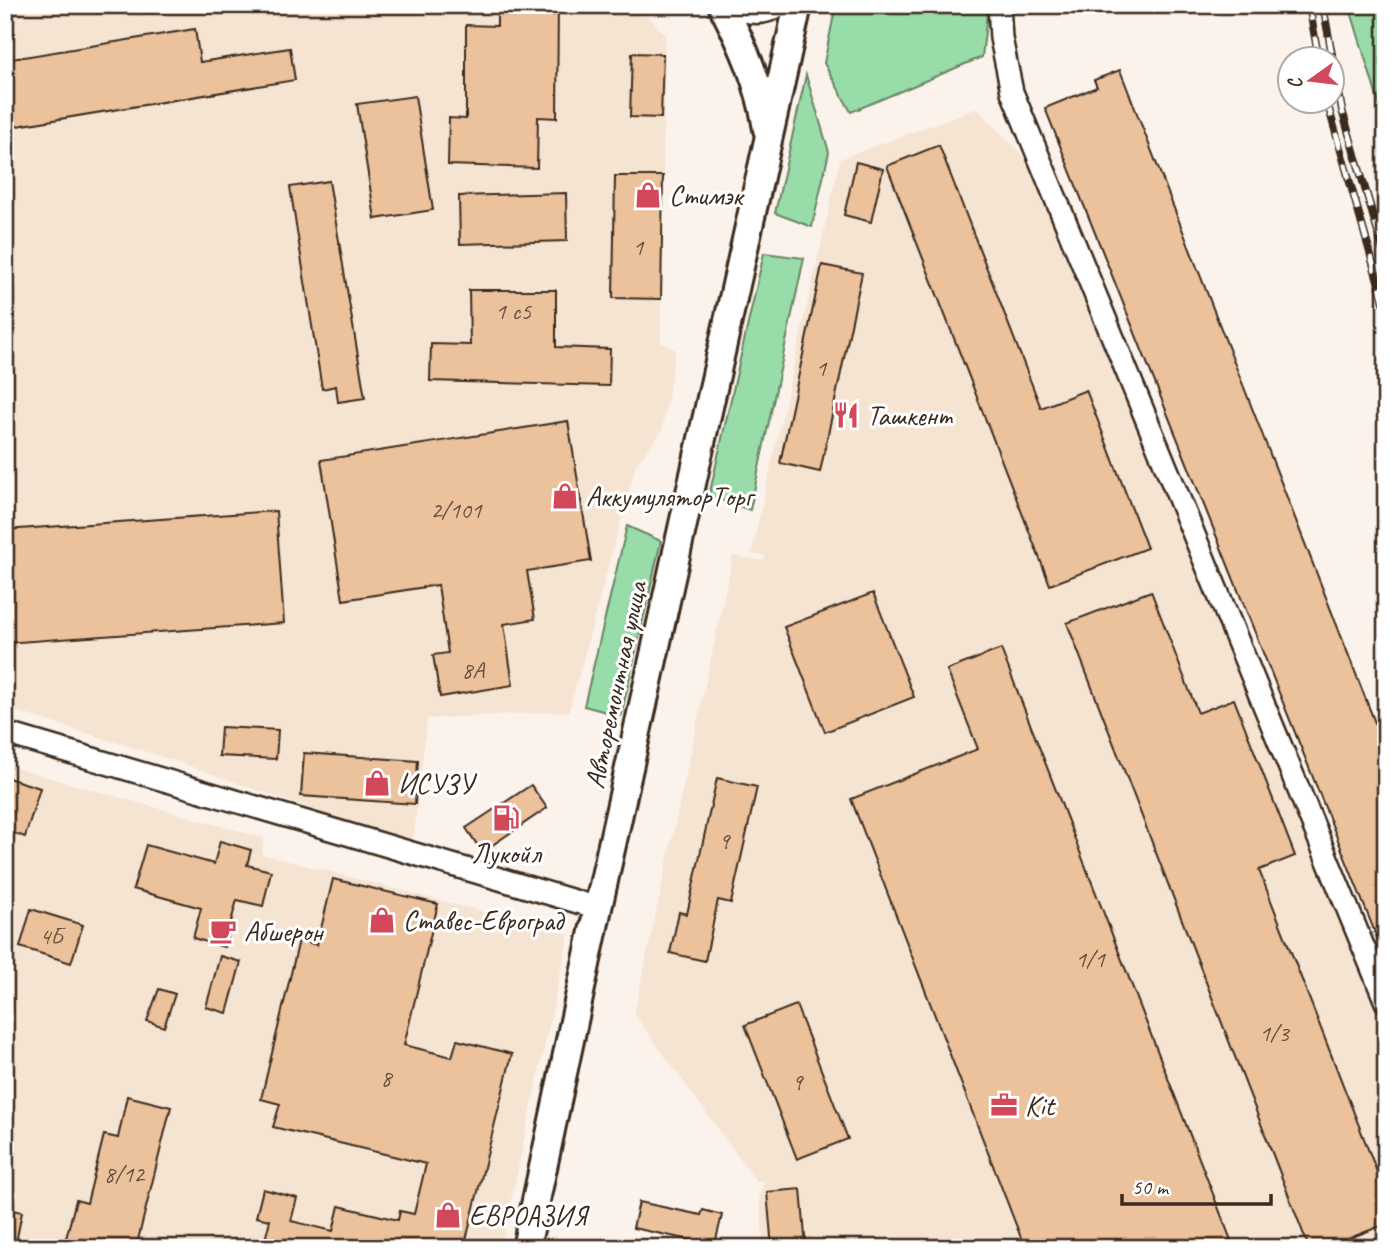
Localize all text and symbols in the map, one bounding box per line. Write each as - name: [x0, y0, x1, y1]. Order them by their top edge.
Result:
- north arrow: [1276, 46, 1346, 116]
- text: С: [1282, 74, 1308, 91]
- place label: Стимэк: [669, 178, 745, 213]
- shop icon: Стимэк: [633, 180, 663, 210]
- house number: 1: [633, 232, 645, 262]
- house number: 1 с5: [495, 296, 532, 326]
- house number: 1: [816, 353, 828, 383]
- place label: Ташкент: [867, 398, 953, 433]
- restaurant icon: Ташкент: [831, 400, 861, 430]
- place label: АккумуляторТорг: [586, 479, 756, 514]
- shop icon: АккумуляторТорг: [550, 481, 580, 511]
- house number: 2/101: [430, 495, 483, 525]
- street label: Авторемонтная улица: [576, 577, 655, 792]
- house number: 8А: [462, 655, 485, 685]
- place label: ИСУЗУ: [398, 766, 478, 801]
- shop icon: ИСУЗУ: [362, 768, 392, 798]
- fuel station icon: Лукойл: [491, 803, 521, 833]
- house number: 9: [719, 826, 732, 856]
- place label: Лукойл: [471, 836, 543, 871]
- place label: Ставес-Евроград: [403, 903, 566, 938]
- shop icon: Ставес-Евроград: [367, 905, 397, 935]
- place label: Абшерон: [244, 914, 324, 949]
- cafe icon: Абшерон: [208, 916, 238, 946]
- house number: 4Б: [39, 921, 66, 951]
- house number: 1/1: [1075, 944, 1106, 974]
- house number: 1/3: [1259, 1018, 1291, 1048]
- house number: 8: [381, 1063, 394, 1093]
- house number: 9: [792, 1067, 805, 1097]
- place label: Kit: [1025, 1088, 1056, 1123]
- office icon: Kit: [989, 1090, 1019, 1120]
- house number: 8/12: [104, 1159, 146, 1189]
- scale bar: [1122, 1162, 1270, 1206]
- text: 50 m: [1132, 1174, 1170, 1200]
- place label: ЕВРОАЗИЯ: [469, 1198, 590, 1233]
- shop icon: ЕВРОАЗИЯ: [433, 1200, 463, 1230]

